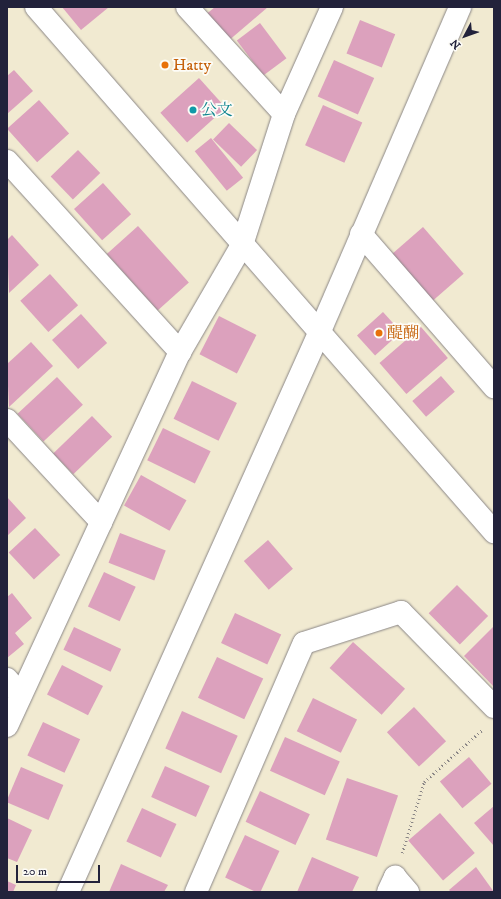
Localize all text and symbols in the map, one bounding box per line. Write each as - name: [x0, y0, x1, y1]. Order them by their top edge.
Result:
- north arrow: [445, 16, 485, 56]
- text: N: [448, 36, 464, 52]
- place label: Hatty: [173, 55, 211, 75]
- marker: Hatty: [160, 60, 170, 70]
- place label: 公文: [201, 100, 233, 120]
- marker: 公文: [188, 105, 198, 115]
- place label: 醍醐: [387, 323, 419, 343]
- marker: 醍醐: [374, 328, 384, 338]
- scale bar: [18, 857, 102, 883]
- text: 20 m: [23, 864, 47, 879]

